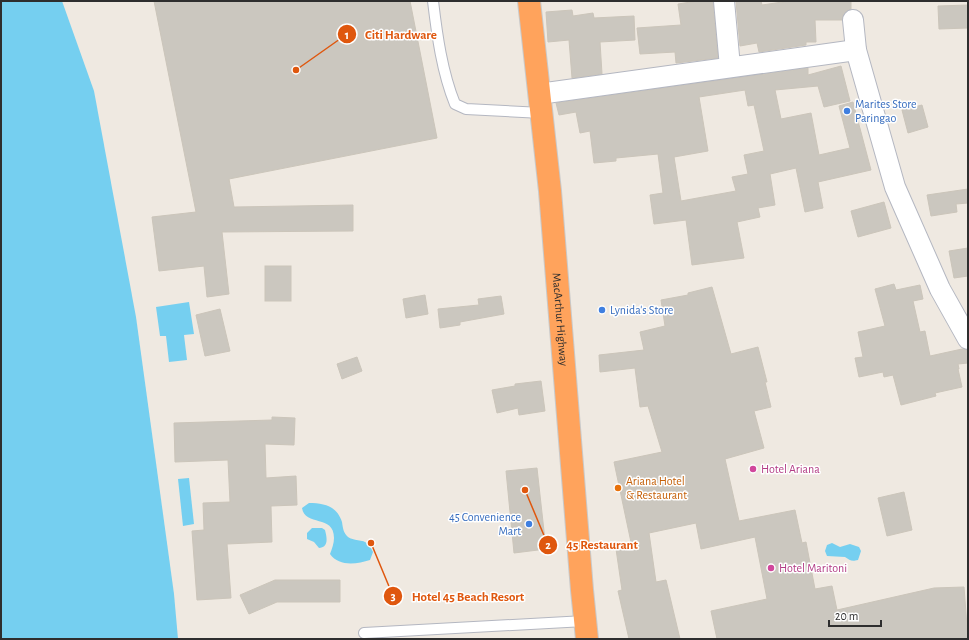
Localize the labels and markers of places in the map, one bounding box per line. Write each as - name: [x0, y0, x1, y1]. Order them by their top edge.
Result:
- callout: Citi Hardware: [337, 22, 445, 47]
- place label: Marites Store Paringao: [855, 98, 917, 124]
- marker: Marites Store Paringao: [842, 106, 852, 116]
- place label: Lynida's Store: [610, 304, 673, 317]
- marker: Lynida's Store: [597, 305, 607, 315]
- place label: Hotel Ariana: [761, 463, 820, 475]
- marker: Hotel Ariana: [748, 464, 758, 474]
- place label: Ariana Hotel & Restaurant: [626, 475, 687, 501]
- marker: Ariana Hotel & Restaurant: [613, 483, 623, 493]
- place label: 45 Convenience Mart: [449, 511, 521, 537]
- marker: 45 Convenience Mart: [524, 519, 534, 529]
- callout: 45 Restaurant: [538, 532, 646, 557]
- place label: Hotel Maritoni: [779, 562, 847, 574]
- marker: Hotel Maritoni: [766, 563, 776, 573]
- callout: Hotel 45 Beach Resort: [383, 584, 532, 609]

